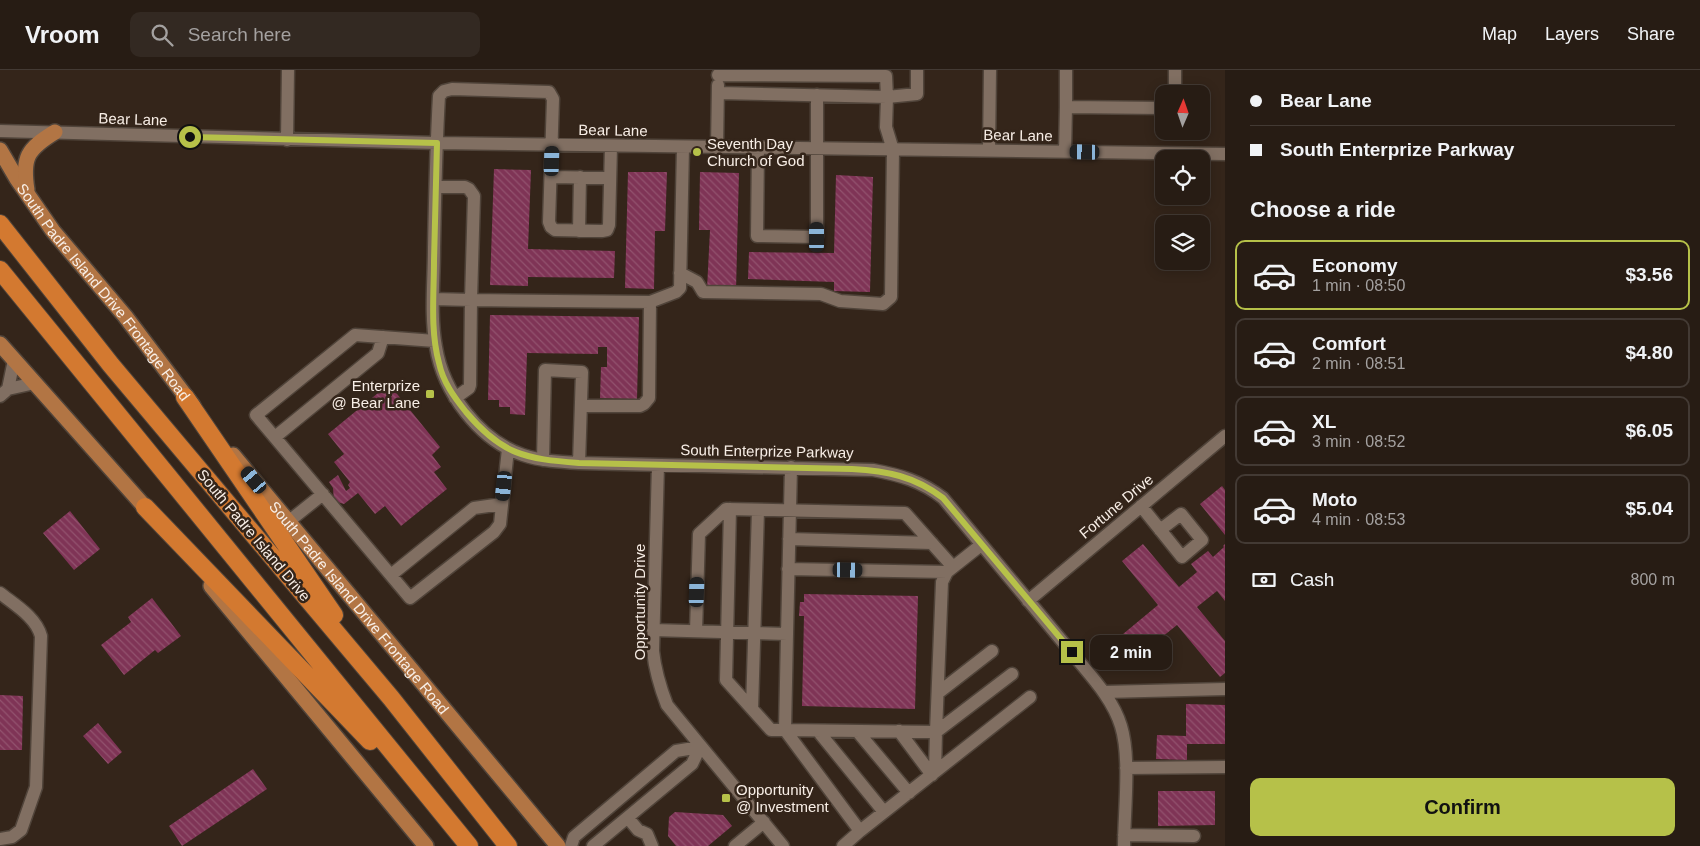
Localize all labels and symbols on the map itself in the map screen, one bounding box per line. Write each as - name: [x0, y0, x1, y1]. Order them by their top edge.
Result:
- north arrow: [1155, 85, 1210, 140]
- street label: Bear Lane: [98, 109, 168, 129]
- street label: Bear Lane: [578, 121, 648, 139]
- route start: [179, 126, 201, 148]
- street label: Bear Lane: [983, 126, 1053, 144]
- place label: Seventh Day Church of God: [707, 135, 805, 169]
- car: [1069, 144, 1100, 160]
- car: [543, 146, 560, 176]
- marker: Seventh Day Church of God: [691, 146, 703, 158]
- street label: South Padre Island Drive Frontage Road: [14, 180, 194, 404]
- car: [809, 222, 824, 252]
- place label: Enterprize @ Bear Lane: [331, 377, 420, 411]
- marker: Enterprize @ Bear Lane: [424, 388, 436, 400]
- street label: South Enterprize Parkway: [680, 441, 854, 461]
- car: [238, 464, 269, 496]
- street label: South Padre Island Drive: [194, 466, 314, 604]
- car: [494, 470, 513, 502]
- street label: Fortune Drive: [1076, 470, 1156, 542]
- street label: South Padre Island Drive Frontage Road: [266, 498, 453, 717]
- street label: Opportunity Drive: [631, 544, 648, 660]
- car: [832, 562, 863, 578]
- car: [688, 577, 705, 607]
- callout: 2 min: [1090, 634, 1172, 670]
- route end: [1061, 641, 1083, 663]
- place label: Opportunity @ Investment: [736, 781, 830, 815]
- marker: Opportunity @ Investment: [720, 792, 732, 804]

